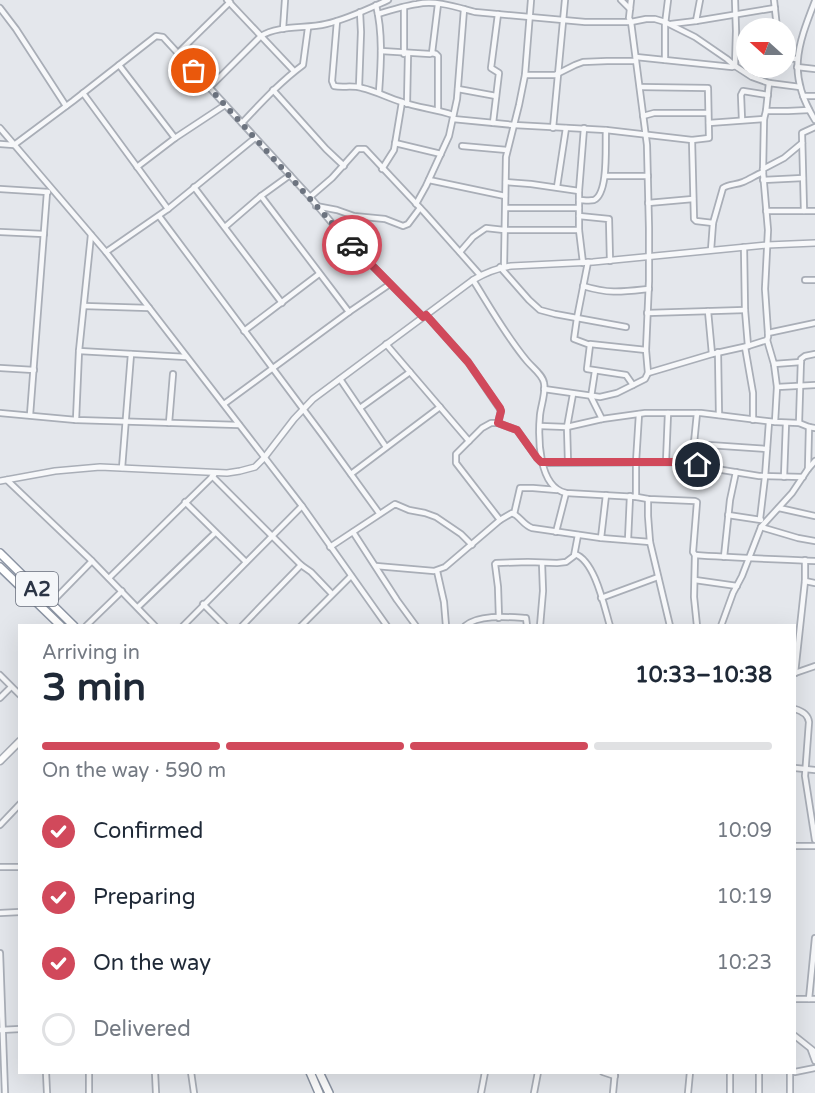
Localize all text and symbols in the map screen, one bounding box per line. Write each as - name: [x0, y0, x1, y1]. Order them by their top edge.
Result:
- north arrow: [736, 18, 796, 78]
- map controls: [736, 18, 796, 78]
- pin: [168, 45, 219, 96]
- icon: bag: [177, 54, 210, 87]
- courier: [322, 215, 382, 275]
- icon: car: [336, 229, 369, 262]
- pin: [672, 439, 723, 490]
- icon: home: [681, 448, 714, 481]
- road number: A2: [16, 572, 58, 606]
- text: Arriving in: [42, 641, 140, 665]
- text: 10:33–10:38: [635, 662, 772, 688]
- text: 3 min: [42, 664, 146, 711]
- text: On the way · 590 m: [42, 759, 226, 783]
- icon: check: [42, 815, 75, 848]
- text: Confirmed: [93, 818, 203, 844]
- text: 10:09: [717, 819, 772, 843]
- icon: check: [42, 881, 75, 914]
- text: Preparing: [93, 884, 196, 910]
- text: 10:19: [717, 885, 772, 909]
- icon: check: [42, 947, 75, 980]
- text: On the way: [93, 950, 211, 976]
- text: 10:23: [717, 951, 772, 975]
- text: Delivered: [93, 1016, 191, 1042]

